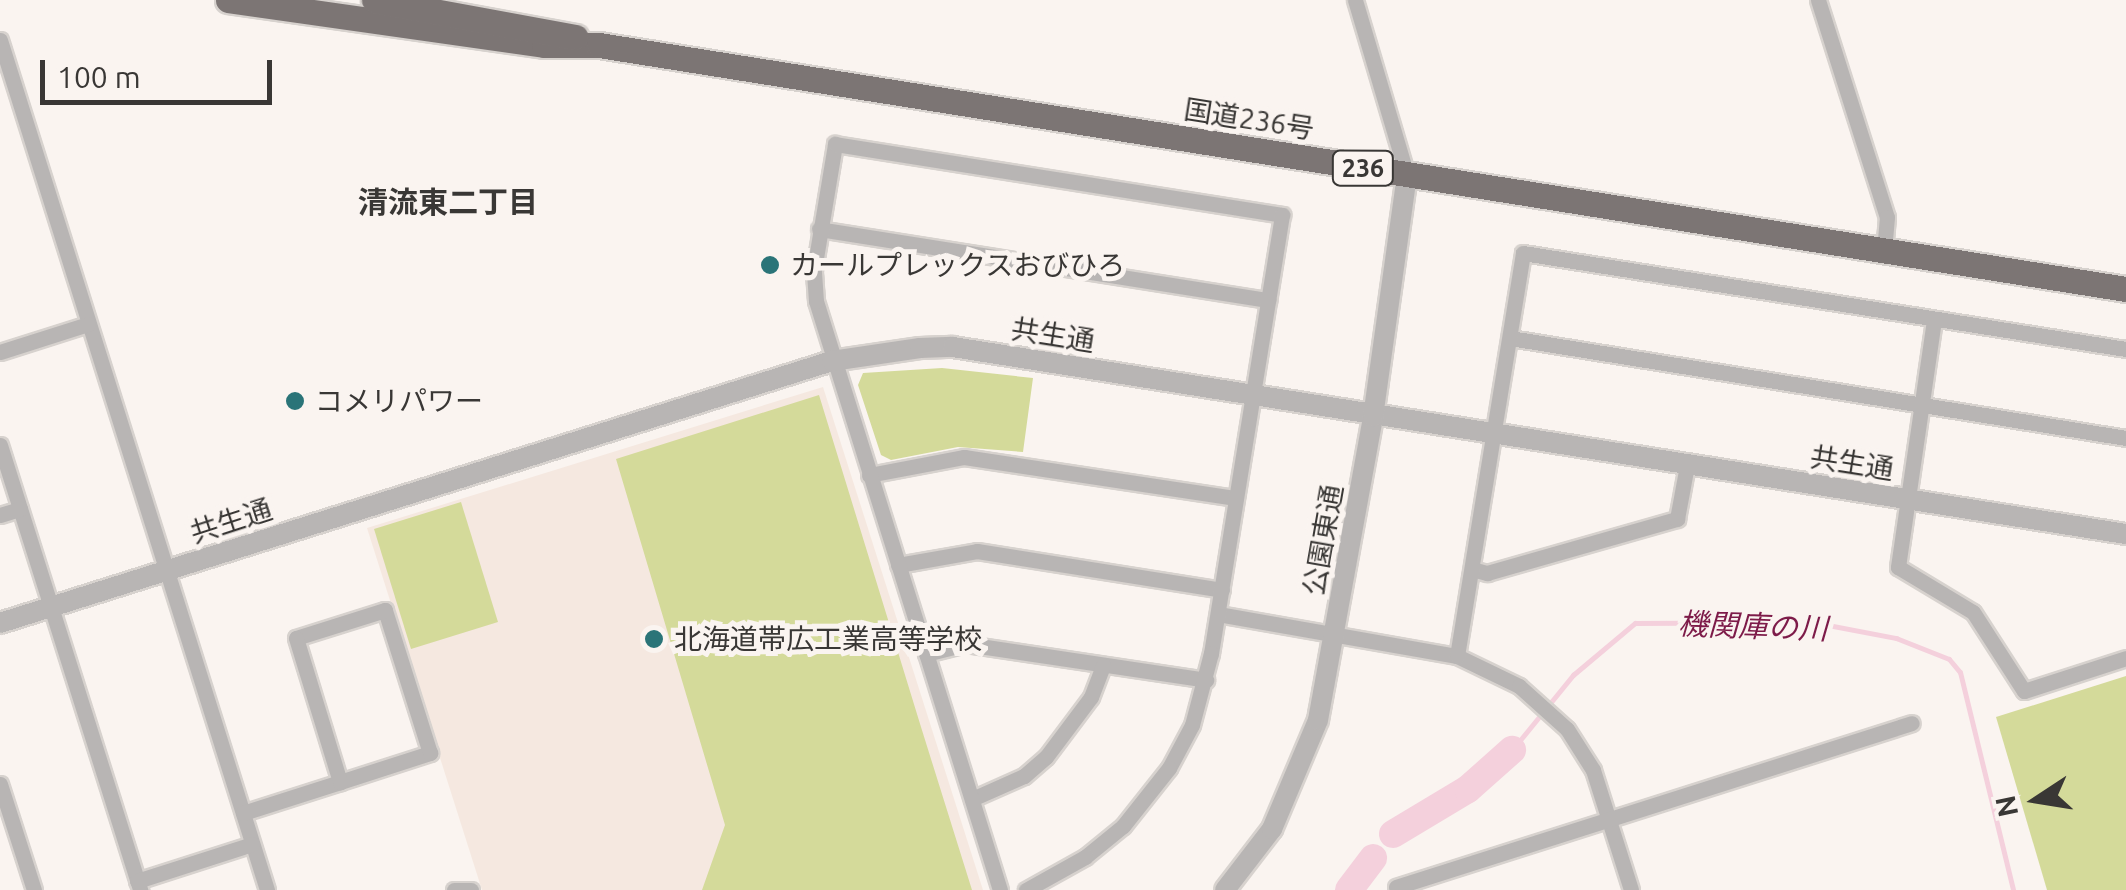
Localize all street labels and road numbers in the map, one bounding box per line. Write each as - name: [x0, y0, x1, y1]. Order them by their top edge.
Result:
- street label: 国道236号: [1181, 92, 1317, 146]
- road number: 236: [1330, 148, 1396, 188]
- street label: 共生通: [1009, 312, 1097, 358]
- street label: 共生通: [1808, 440, 1896, 486]
- street label: 公園東通: [1297, 482, 1349, 598]
- street label: 共生通: [186, 492, 276, 550]

